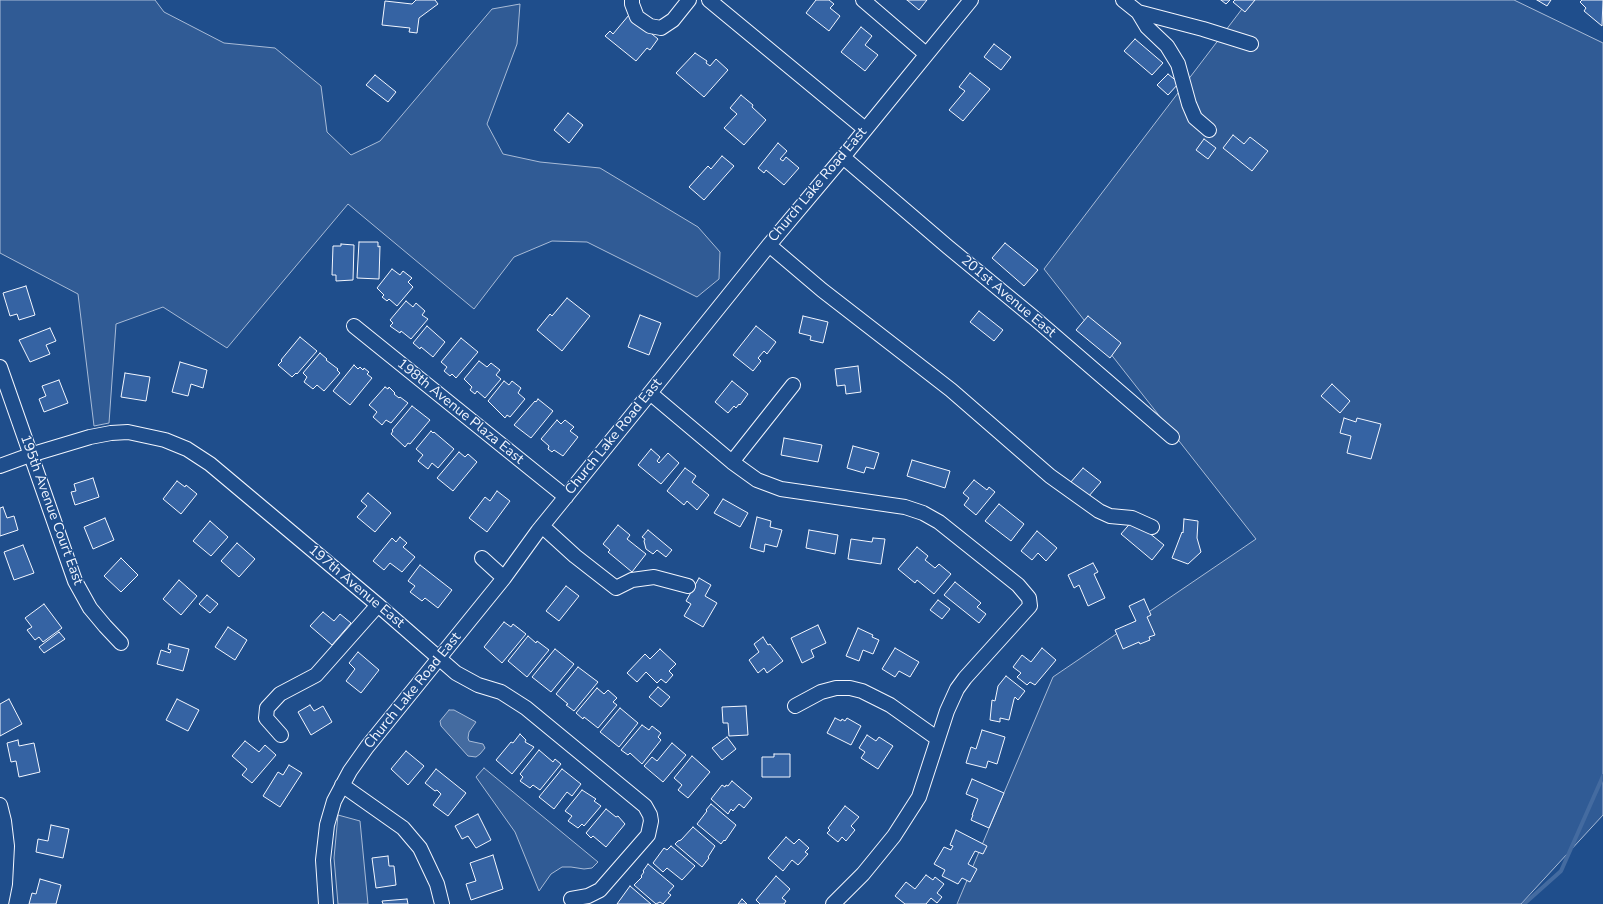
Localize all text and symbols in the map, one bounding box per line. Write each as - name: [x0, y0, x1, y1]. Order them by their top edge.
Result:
- street label: Church Lake Road East: [765, 124, 871, 246]
- street label: 201st Avenue East: [957, 252, 1059, 342]
- street label: 198th Avenue Plaza East: [393, 356, 527, 468]
- street label: Church Lake Road East: [562, 376, 666, 498]
- street label: 195th Avenue Court East: [16, 433, 86, 587]
- street label: 197th Avenue East: [305, 542, 407, 632]
- street label: Church Lake Road East: [361, 630, 465, 752]

